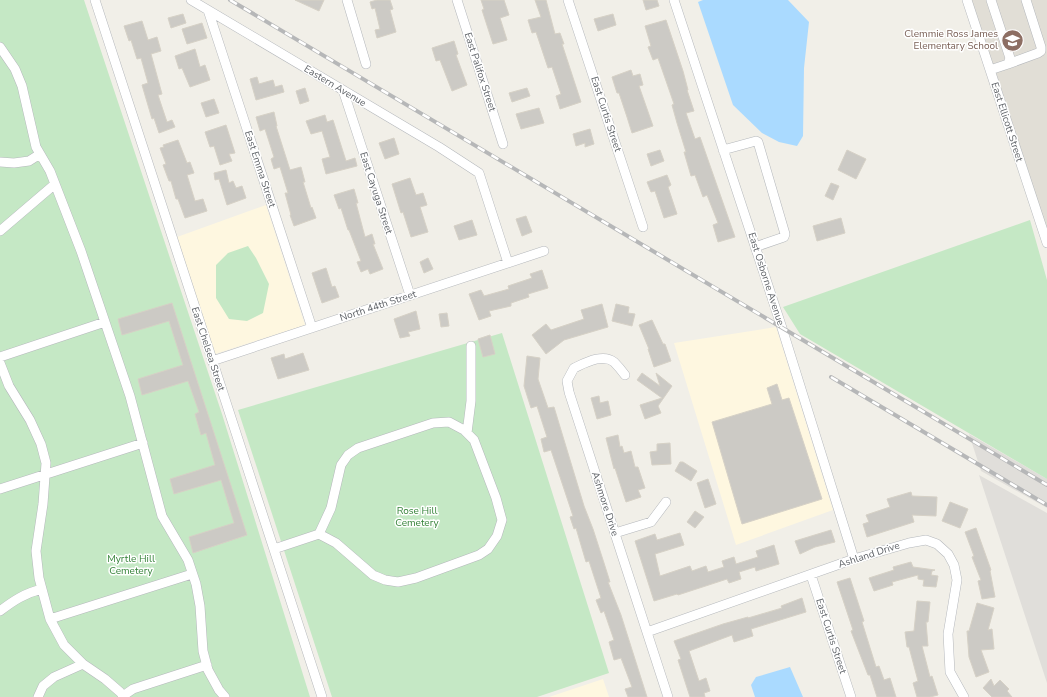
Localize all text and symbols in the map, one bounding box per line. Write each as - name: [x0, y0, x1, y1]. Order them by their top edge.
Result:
- place label: Clemmie Ross James Elementary School: [904, 27, 998, 53]
- school or university icon: Clemmie Ross James Elementary School: [1000, 27, 1026, 53]
- street label: East Palifox Street: [461, 31, 500, 114]
- street label: Eastern Avenue: [301, 62, 369, 110]
- street label: East Curtis Street: [587, 75, 625, 154]
- street label: East Ellicott Street: [988, 81, 1027, 164]
- street label: East Emma Street: [241, 129, 279, 210]
- street label: East Cayuga Street: [356, 150, 396, 236]
- street label: East Osborne Avenue: [744, 231, 788, 327]
- street label: North 44th Street: [338, 287, 418, 325]
- street label: East Chelsea Street: [188, 305, 228, 393]
- street label: Ashmore Drive: [588, 470, 622, 538]
- park label: Rose Hill Cemetery: [395, 504, 440, 530]
- street label: Ashland Drive: [837, 538, 901, 572]
- park label: Myrtle Hill Cemetery: [107, 552, 155, 578]
- street label: East Curtis Street: [812, 597, 850, 676]

